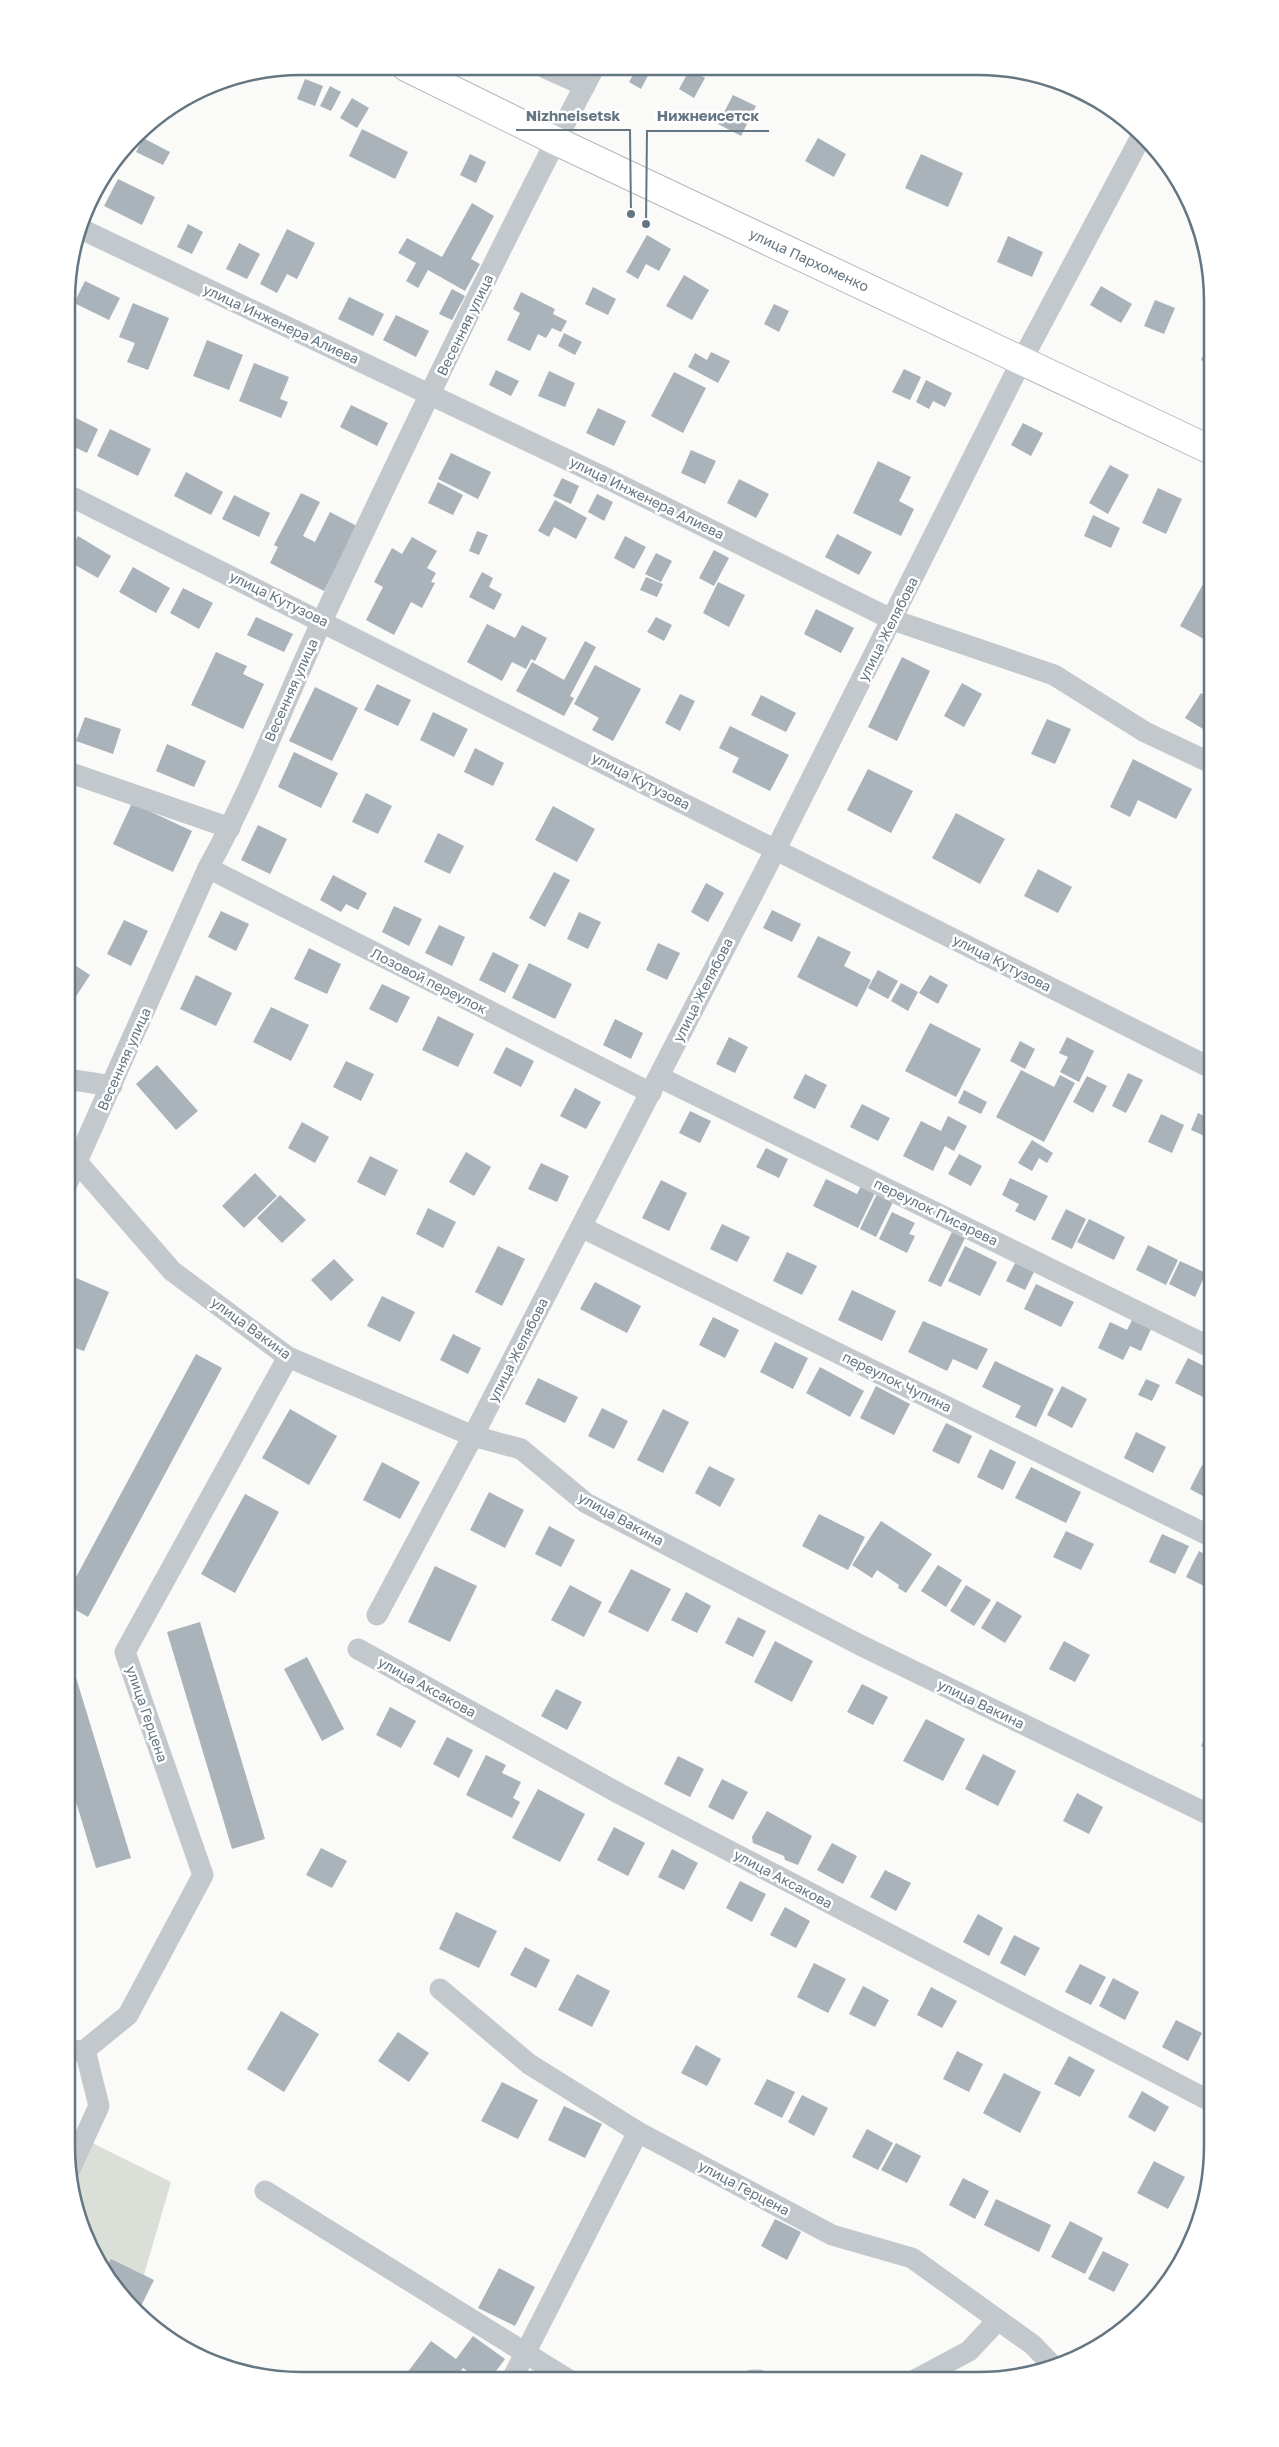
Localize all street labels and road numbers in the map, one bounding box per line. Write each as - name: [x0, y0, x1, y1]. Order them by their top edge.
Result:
- street label: улица Пархоменко: [747, 224, 872, 295]
- street label: Весенняя улица: [433, 271, 496, 378]
- street label: улица Инженера Алиева: [201, 280, 362, 367]
- street label: улица Инженера Алиева: [567, 453, 727, 542]
- street label: улица Кутузова: [227, 567, 332, 630]
- street label: улица Желябова: [854, 574, 921, 684]
- street label: Весенняя улица: [260, 636, 321, 744]
- street label: улица Кутузова: [589, 748, 693, 813]
- street label: улица Кутузова: [950, 930, 1054, 995]
- street label: улица Желябова: [669, 935, 736, 1045]
- street label: Лозовой переулок: [368, 944, 490, 1017]
- street label: Весенняя улица: [93, 1005, 154, 1113]
- street label: переулок Писарева: [871, 1174, 1001, 1249]
- street label: улица Вакина: [208, 1293, 295, 1362]
- street label: улица Желябова: [484, 1295, 551, 1405]
- street label: переулок Чупина: [840, 1348, 955, 1415]
- street label: улица Вакина: [576, 1488, 667, 1549]
- street label: улица Аксакова: [375, 1653, 479, 1720]
- street label: улица Герцена: [123, 1663, 172, 1764]
- street label: улица Вакина: [935, 1675, 1028, 1732]
- street label: улица Аксакова: [731, 1845, 835, 1912]
- street label: улица Герцена: [696, 2156, 793, 2219]

